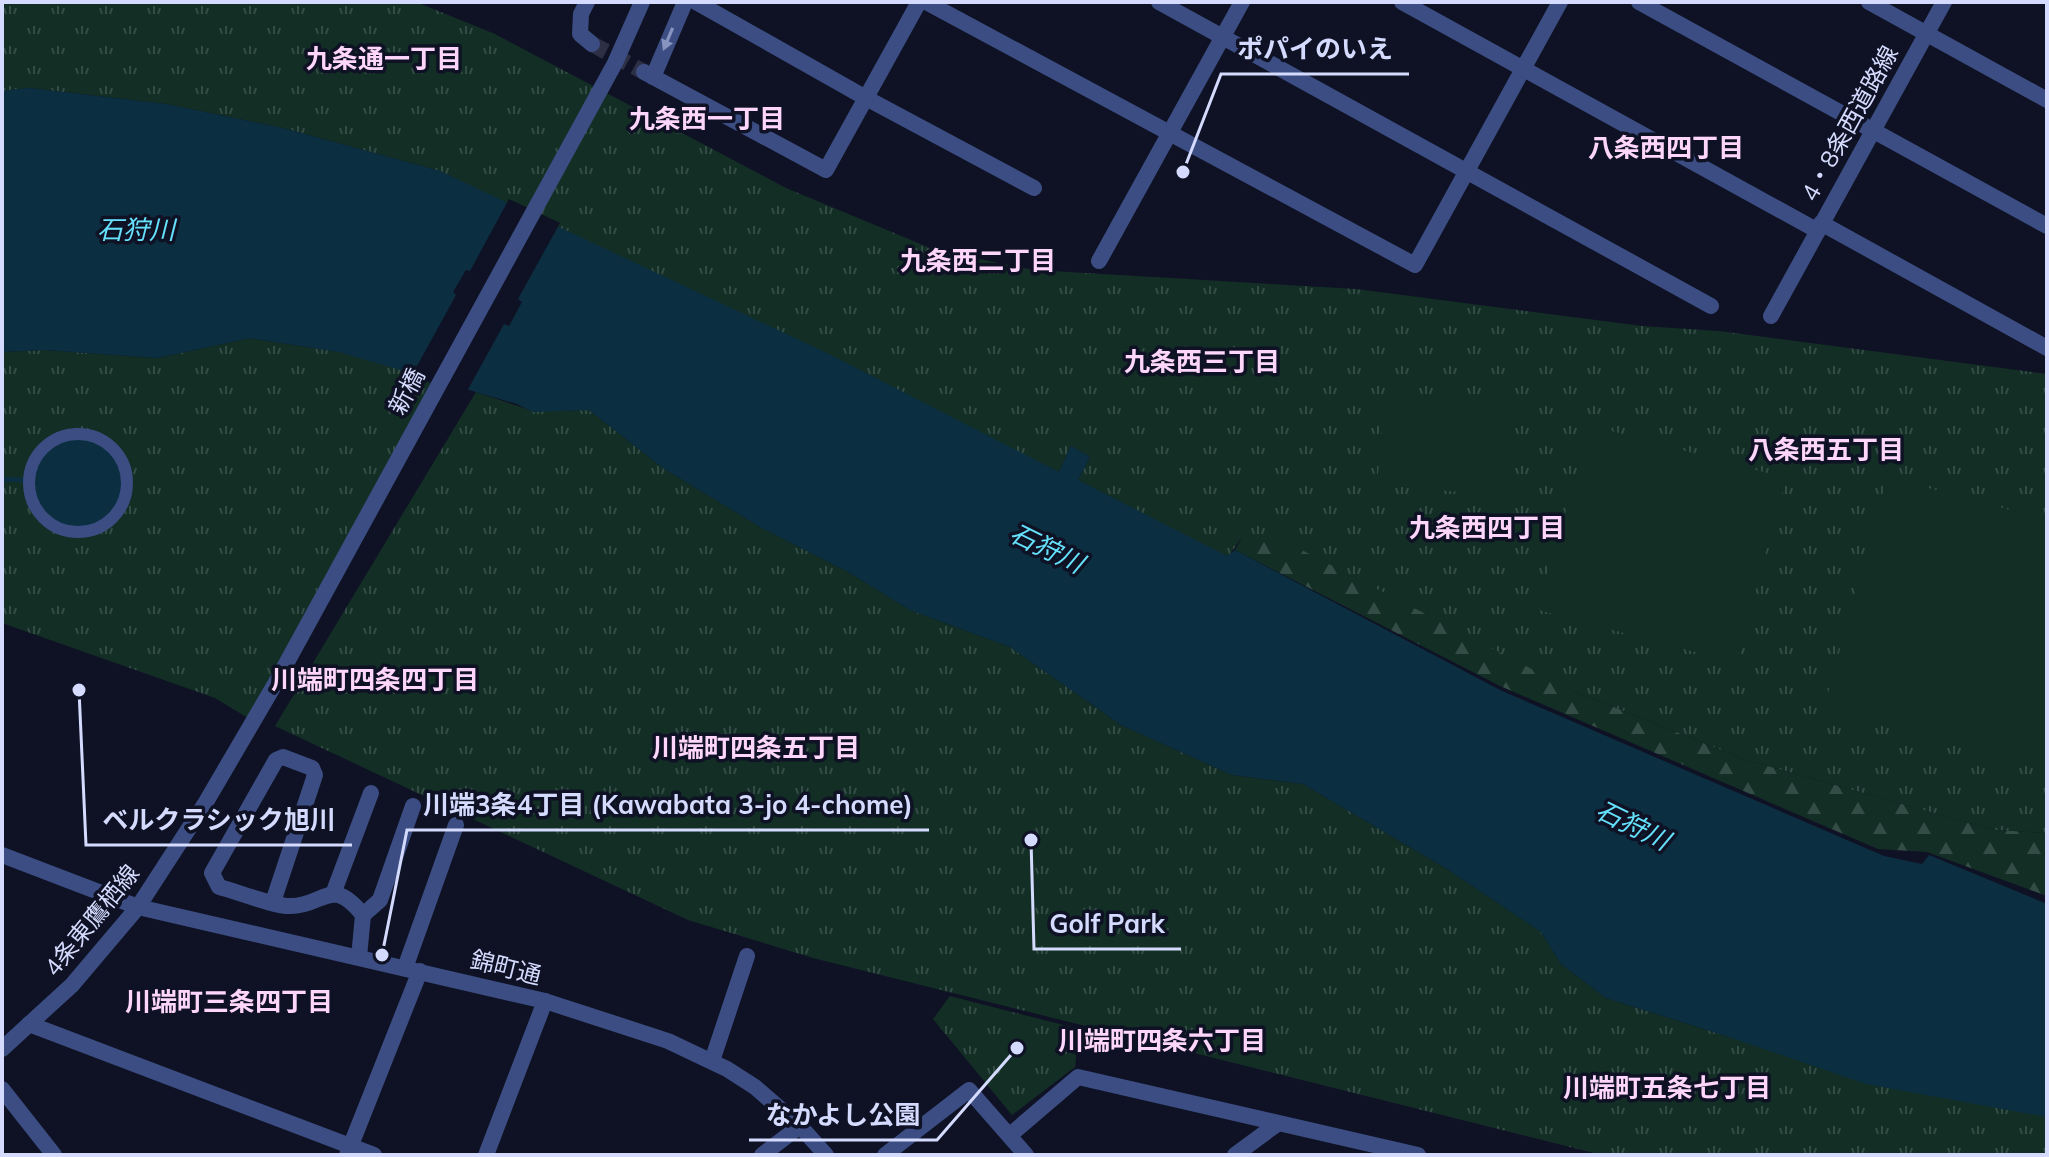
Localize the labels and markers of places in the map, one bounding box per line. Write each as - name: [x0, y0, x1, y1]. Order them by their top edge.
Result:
- callout: ポパイのいえ: [1221, 24, 1409, 74]
- callout: 川端3条4丁目 (Kawabata 3-jo 4-chome): [407, 780, 929, 830]
- callout: ベルクラシック旭川: [86, 795, 352, 845]
- callout: Golf Park: [1034, 899, 1181, 949]
- callout: なかよし公園: [749, 1090, 937, 1140]

